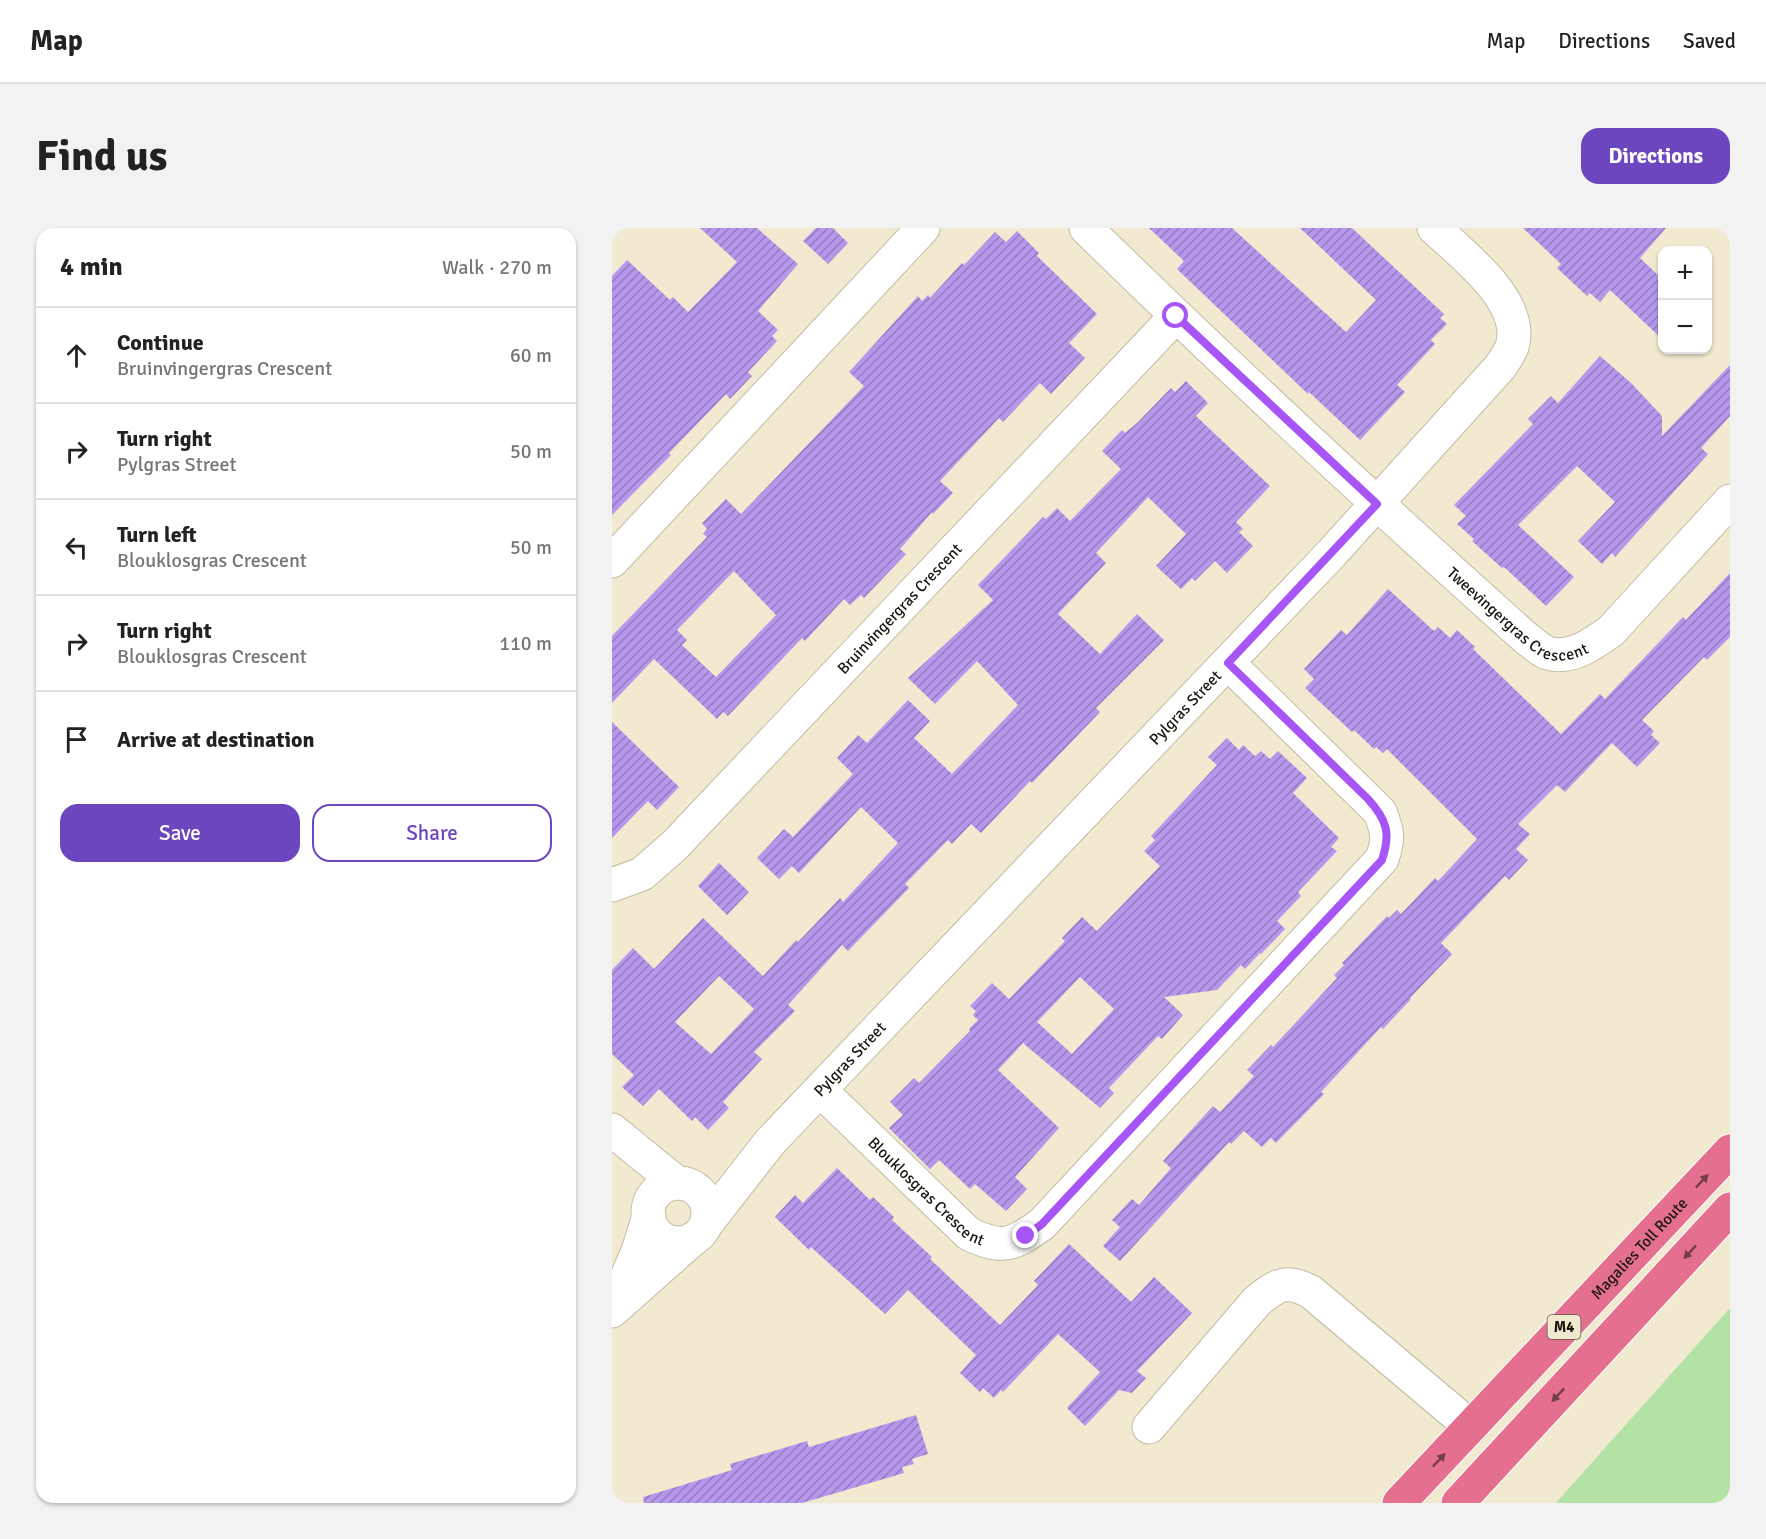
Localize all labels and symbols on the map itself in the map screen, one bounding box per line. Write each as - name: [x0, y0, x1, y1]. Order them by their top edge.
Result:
- route start: [1162, 302, 1188, 328]
- street label: Bruinvingergras Crescent: [833, 539, 967, 678]
- street label: Tweevingergras Crescent: [1443, 563, 1592, 666]
- street label: Pylgras Street: [1145, 666, 1226, 749]
- street label: Pylgras Street: [810, 1018, 891, 1101]
- street label: Blouklosgras Crescent: [863, 1133, 987, 1251]
- one-way arrow: [1695, 1173, 1709, 1188]
- street label: Magalies Toll Route: [1587, 1194, 1692, 1304]
- route end: [1012, 1222, 1038, 1248]
- one-way arrow: [1684, 1244, 1697, 1259]
- road number: M4: [1548, 1315, 1580, 1339]
- one-way arrow: [1552, 1387, 1565, 1402]
- one-way arrow: [1432, 1453, 1446, 1468]

